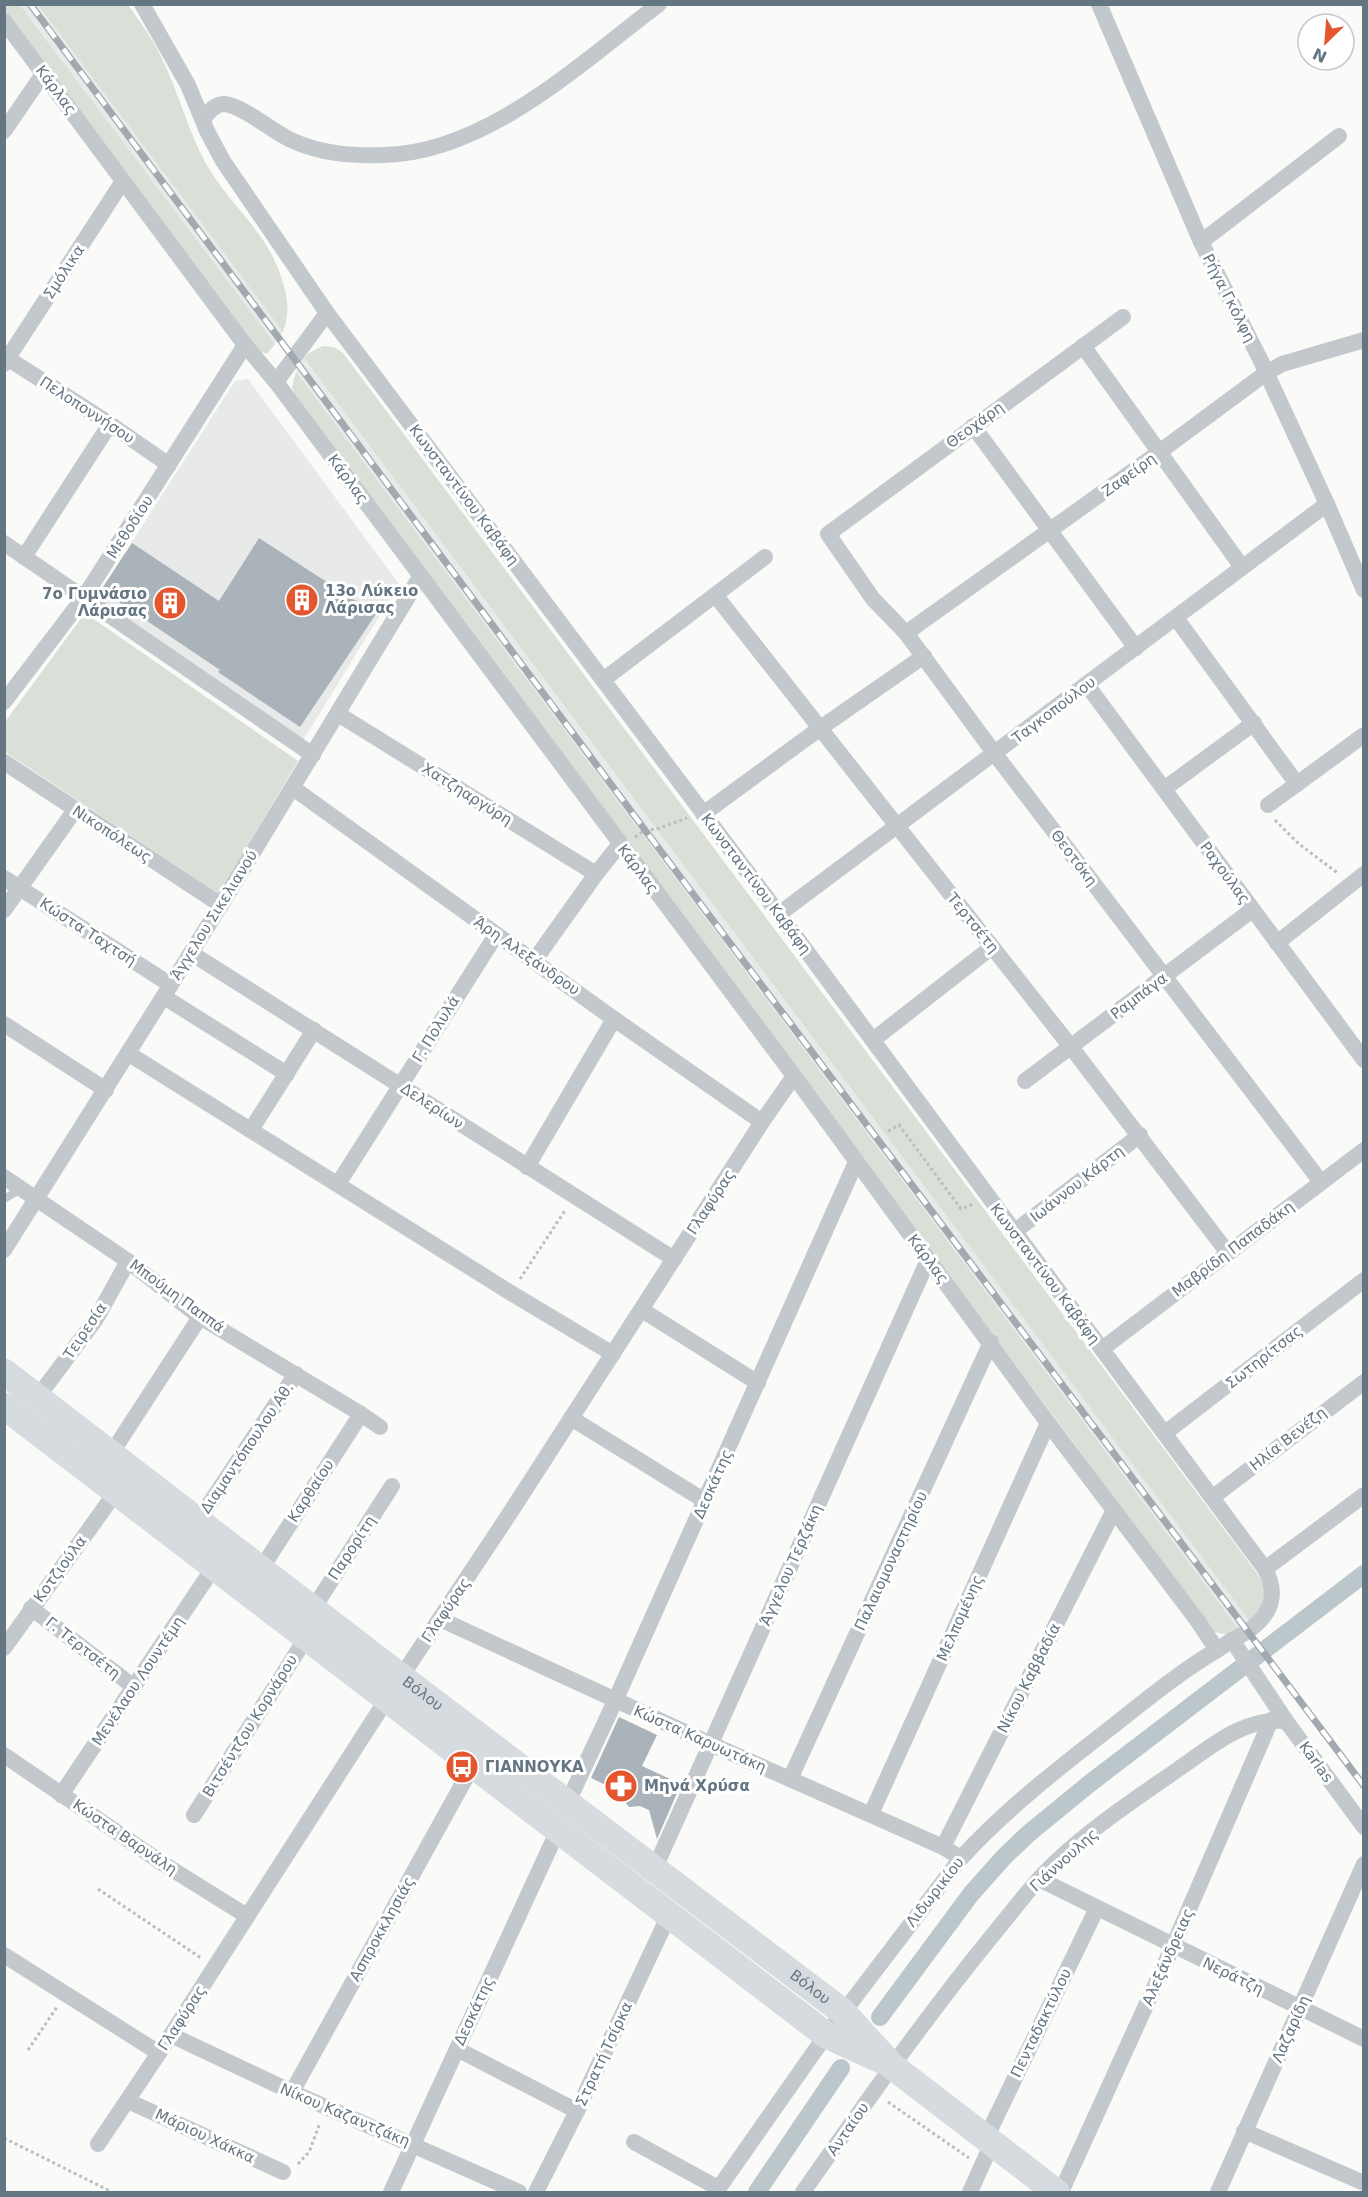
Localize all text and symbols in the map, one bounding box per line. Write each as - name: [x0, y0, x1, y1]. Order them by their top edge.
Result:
- north arrow: [1296, 12, 1356, 72]
- text: N: [1310, 44, 1330, 67]
- street label: Κάρλας: [32, 62, 80, 118]
- street label: Σμόλικα: [40, 241, 88, 302]
- street label: Ρήγα Γκόλφη: [1199, 251, 1259, 345]
- street label: Πελοποννήσου: [36, 373, 138, 447]
- street label: Θεοχάρη: [943, 398, 1007, 452]
- street label: Κωνσταντίνου Καβάφη: [405, 421, 523, 569]
- street label: Ζαφείρη: [1099, 449, 1159, 501]
- street label: Κάρλας: [324, 451, 372, 507]
- street label: Μεθοδίου: [103, 492, 157, 562]
- building icon: 13ο Λύκειο Λάρισας: [284, 582, 320, 618]
- place label: 13ο Λύκειο Λάρισας: [325, 582, 418, 617]
- place label: 7ο Γυμνάσιο Λάρισας: [42, 585, 147, 620]
- building icon: 7ο Γυμνάσιο Λάρισας: [152, 585, 188, 621]
- street label: Ταγκοπούλου: [1008, 673, 1099, 748]
- street label: Χατζηαργύρη: [419, 759, 515, 829]
- street label: Νικοπόλεως: [69, 802, 155, 866]
- street label: Κωνσταντίνου Καβάφη: [697, 810, 815, 958]
- street label: Θεοτόκη: [1047, 826, 1101, 890]
- street label: Ραχούλας: [1196, 838, 1254, 908]
- street label: Κάρλας: [614, 841, 662, 897]
- street label: Άγγελου Σικελιανού: [167, 847, 261, 983]
- street label: Τερτσέτη: [943, 889, 1003, 957]
- street label: Κώστα Ταχτσή: [36, 894, 140, 970]
- street label: Άρη Αλεξάνδρου: [471, 913, 583, 999]
- street label: Ραμπάγα: [1107, 969, 1171, 1023]
- street label: Γ. Πολυλά: [409, 992, 463, 1065]
- street label: Δελερίων: [397, 1079, 467, 1133]
- street label: Ιωάννου Κάρτη: [1027, 1142, 1127, 1226]
- street label: Γλαφύρας: [683, 1166, 739, 1238]
- street label: Μαβρίδη Παπαδάκη: [1169, 1197, 1297, 1301]
- street label: Κωνσταντίνου Καβάφη: [986, 1200, 1104, 1348]
- street label: Κάρλας: [904, 1231, 952, 1287]
- street label: Μπούμη Παππά: [126, 1256, 228, 1336]
- street label: Τειρεσία: [59, 1299, 111, 1364]
- street label: Σωτηρίτσας: [1222, 1321, 1306, 1393]
- street label: Διαμαντόπουλου Αθ.: [197, 1379, 297, 1517]
- street label: Ηλία Βενέζη: [1246, 1403, 1330, 1475]
- street label: Δεσκάτης: [690, 1447, 736, 1521]
- street label: Καρθαίου: [284, 1456, 338, 1526]
- street label: Παλαιομοναστηρίου: [851, 1488, 931, 1634]
- street label: Άγγελου Τερζάκη: [756, 1502, 826, 1628]
- street label: Παρορίτη: [325, 1512, 379, 1584]
- street label: Κοτζιούλα: [30, 1532, 90, 1606]
- street label: Μελπομένης: [933, 1572, 987, 1664]
- street label: Γλαφύρας: [418, 1574, 474, 1646]
- street label: Γ. Τερτσέτη: [42, 1613, 124, 1683]
- street label: Μενέλαου Λουντέμη: [88, 1613, 188, 1749]
- street label: Νίκου Καββαδία: [994, 1620, 1064, 1736]
- street label: Βιτσέντζου Κορνάρου: [199, 1652, 301, 1800]
- street label: Βόλου: [399, 1672, 447, 1715]
- street label: Κώστα Καρυωτάκη: [631, 1702, 769, 1776]
- street label: Karlas: [1295, 1738, 1337, 1786]
- bus stop icon: ΓΙΑΝΝΟΥΚΑ: [444, 1749, 480, 1785]
- place label: ΓΙΑΝΝΟΥΚΑ: [485, 1758, 584, 1776]
- pharmacy icon: Μηνά Χρύσα: [603, 1768, 639, 1804]
- place label: Μηνά Χρύσα: [644, 1777, 750, 1795]
- street label: Κώστα Βαρνάλη: [69, 1795, 181, 1879]
- street label: Γιάννουλης: [1026, 1825, 1102, 1895]
- street label: Λιδωρικίου: [902, 1854, 968, 1930]
- street label: Ασπροκκλησιάς: [346, 1874, 418, 1984]
- street label: Αλεξάνδρειας: [1139, 1906, 1197, 2008]
- street label: Νεράτζη: [1200, 1954, 1266, 1998]
- street label: Βόλου: [786, 1966, 834, 2008]
- street label: Πενταδακτύλου: [1007, 1966, 1075, 2080]
- street label: Δεσκάτης: [450, 1974, 498, 2048]
- street label: Γλαφύρας: [154, 1982, 210, 2054]
- street label: Λαζαρίδη: [1268, 1993, 1314, 2065]
- street label: Στρατή Τσίρκα: [572, 1999, 636, 2109]
- street label: Νίκου Καζαντζάκη: [277, 2079, 413, 2151]
- street label: Ανταίου: [823, 2099, 873, 2159]
- street label: Μάριου Χάκκα: [152, 2105, 258, 2167]

